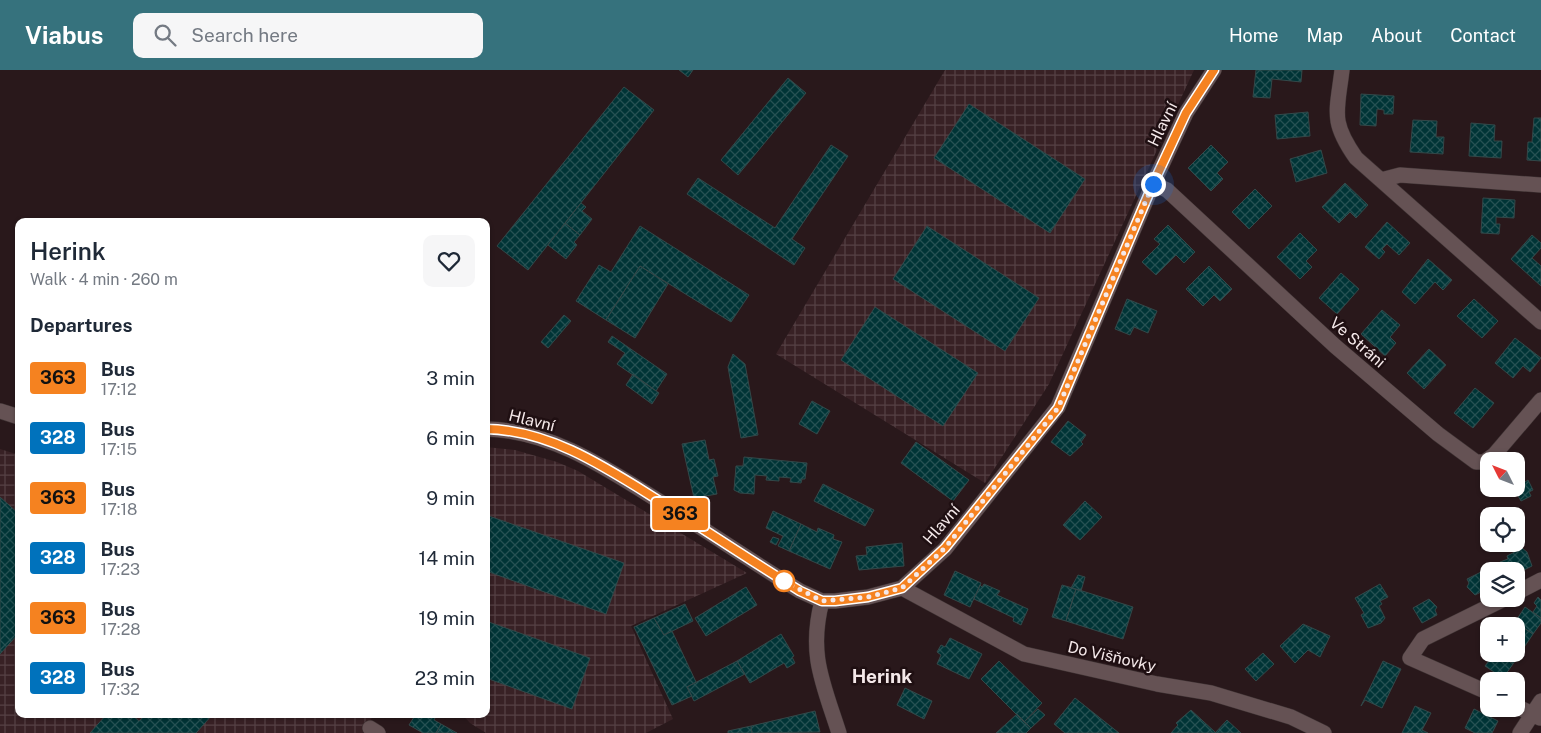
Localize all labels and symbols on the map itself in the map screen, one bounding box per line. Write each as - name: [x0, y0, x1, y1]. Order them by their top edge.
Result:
- street label: Hlavní: [1144, 98, 1182, 149]
- your location: [1141, 172, 1166, 197]
- street label: Ve Stráni: [1326, 313, 1389, 372]
- street label: Hlavní: [507, 406, 558, 436]
- north arrow: [1480, 452, 1525, 498]
- line badge: 363: [651, 498, 709, 530]
- street label: Hlavní: [919, 500, 965, 548]
- unlabelled marker: [773, 570, 795, 592]
- street label: Do Višňovky: [1066, 637, 1158, 676]
- district label: Herink: [852, 665, 912, 687]

